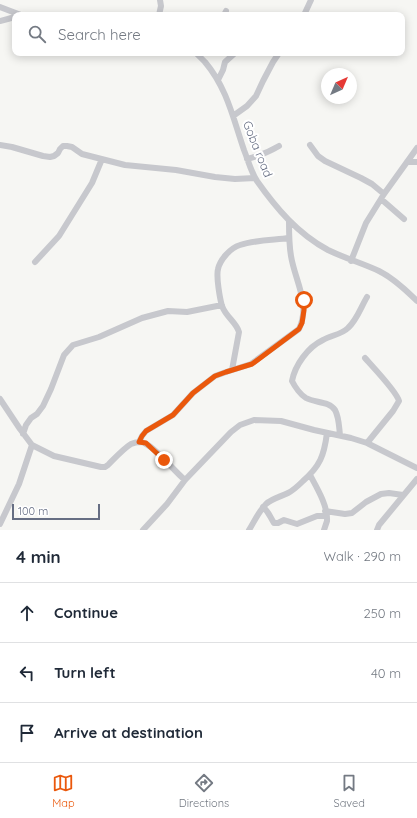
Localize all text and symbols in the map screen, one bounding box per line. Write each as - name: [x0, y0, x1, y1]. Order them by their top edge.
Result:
- search box: [12, 12, 405, 56]
- icon: search: [26, 23, 48, 45]
- text: Search here: [58, 25, 141, 44]
- north arrow: [321, 68, 357, 104]
- street label: Goba road: [240, 119, 276, 179]
- route start: [295, 291, 313, 309]
- route end: [155, 451, 173, 469]
- scale bar: [12, 502, 100, 521]
- text: 100 m: [18, 504, 48, 518]
- text: 4 min: [16, 546, 61, 567]
- text: Walk · 290 m: [324, 548, 401, 564]
- icon: ahead: [16, 602, 38, 624]
- text: Continue: [54, 603, 118, 622]
- text: 250 m: [364, 605, 401, 621]
- icon: left: [16, 662, 38, 684]
- text: Turn left: [54, 663, 116, 682]
- text: 40 m: [371, 665, 401, 681]
- icon: arrive: [16, 722, 38, 744]
- text: Arrive at destination: [54, 723, 203, 742]
- tab: Map: [52, 772, 75, 810]
- tab: Directions: [179, 772, 229, 810]
- tab: Saved: [333, 772, 365, 810]

